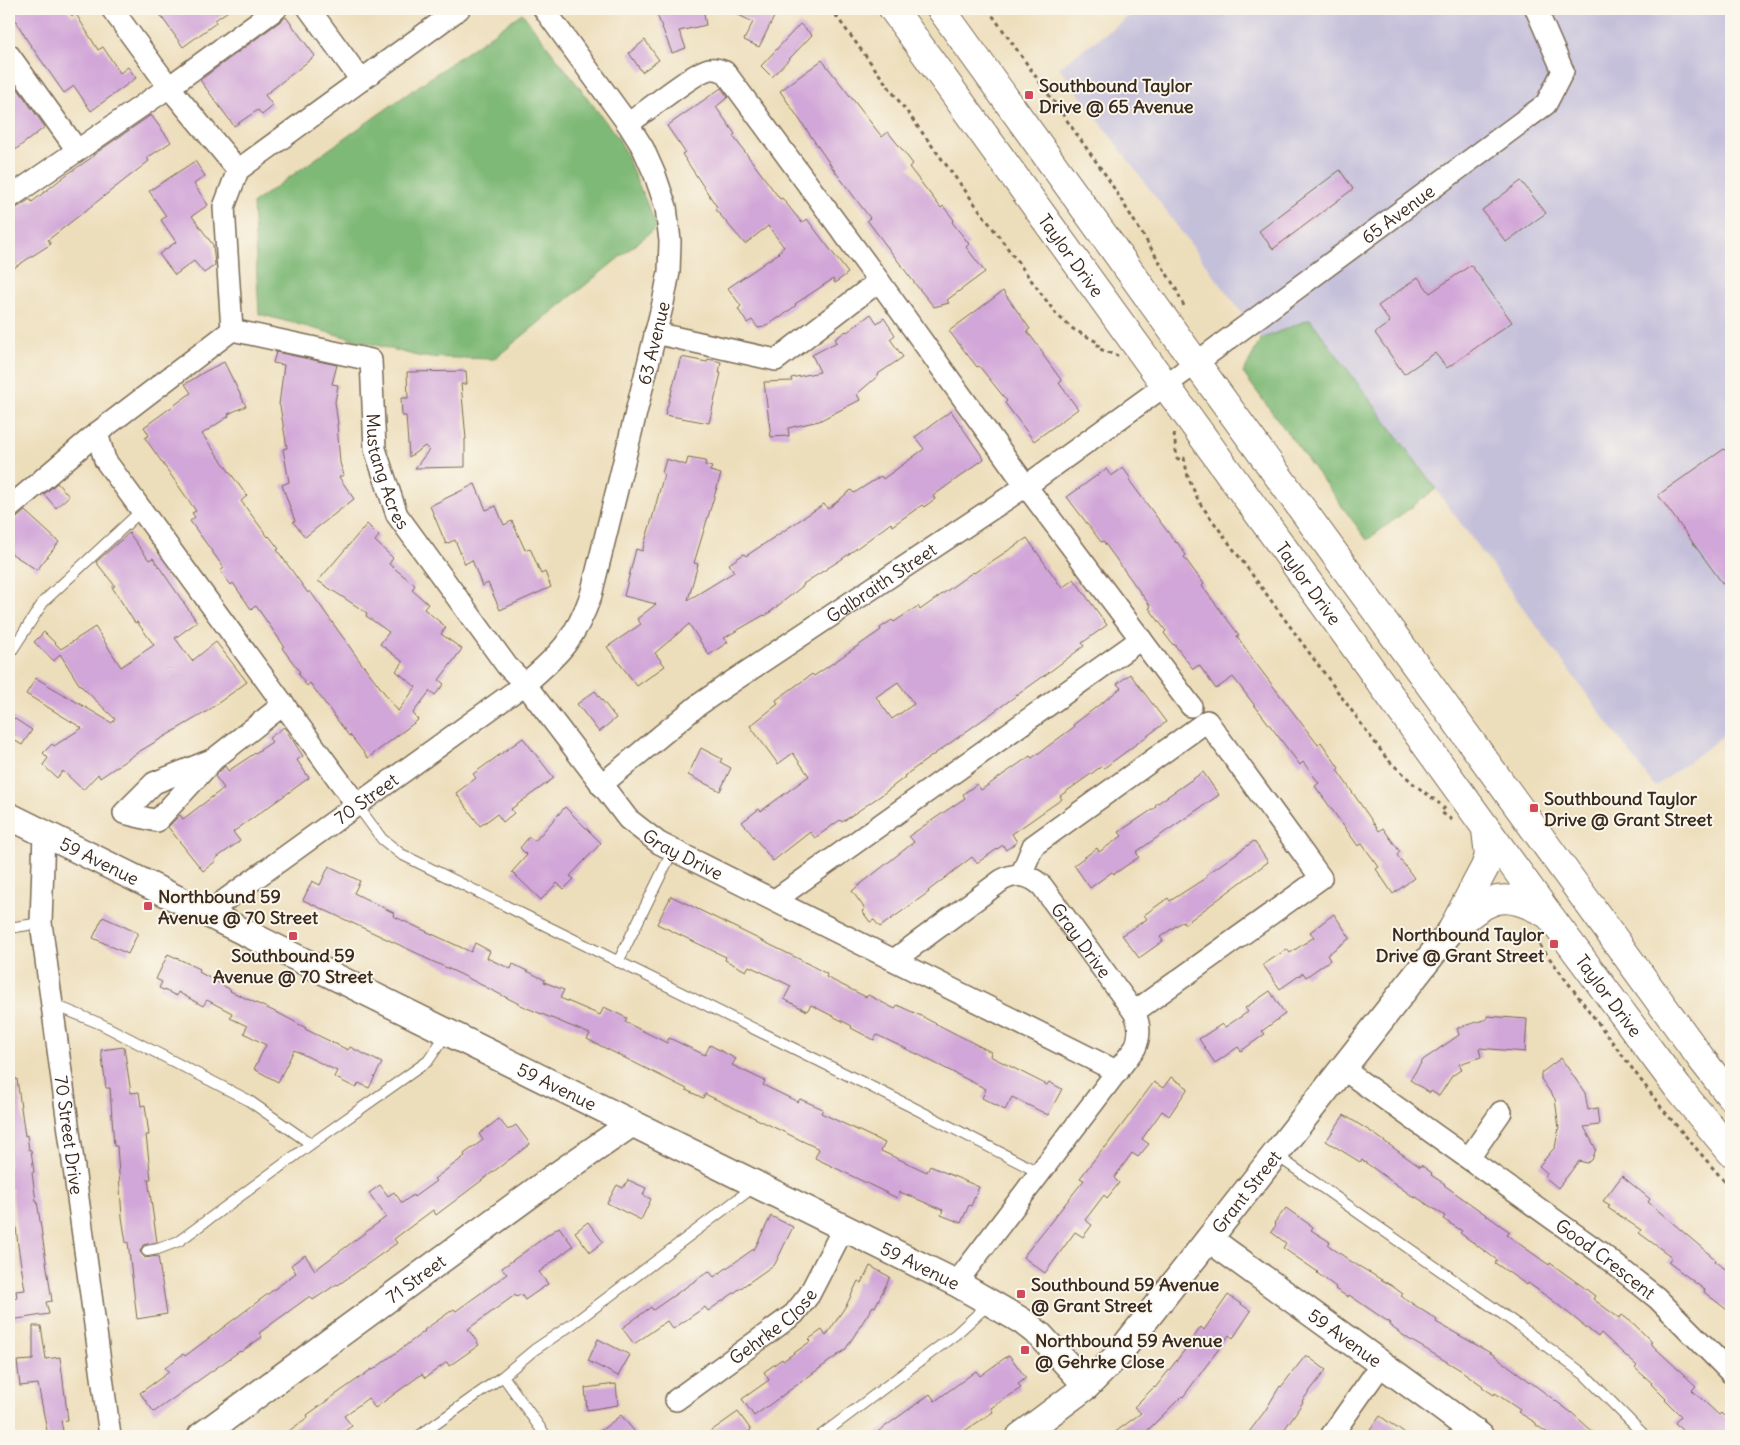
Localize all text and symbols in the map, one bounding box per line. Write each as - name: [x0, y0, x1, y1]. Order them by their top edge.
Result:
- place label: Southbound Taylor Drive @ 65 Avenue: [1039, 74, 1194, 118]
- marker: Southbound Taylor Drive @ 65 Avenue: [1023, 89, 1035, 101]
- street label: 65 Avenue: [1357, 179, 1439, 248]
- street label: Taylor Drive: [1033, 209, 1109, 301]
- street label: 63 Avenue: [632, 299, 675, 387]
- street label: Mustang Acres: [362, 413, 415, 534]
- street label: Taylor Drive: [1271, 537, 1347, 629]
- street label: Galbraith Street: [822, 538, 941, 627]
- street label: 70 Street: [330, 768, 402, 829]
- place label: Southbound Taylor Drive @ Grant Street: [1544, 787, 1713, 831]
- marker: Southbound Taylor Drive @ Grant Street: [1528, 802, 1540, 814]
- street label: Gray Drive: [638, 823, 727, 885]
- street label: 59 Avenue: [56, 831, 143, 890]
- place label: Northbound 59 Avenue @ 70 Street: [158, 885, 319, 929]
- street label: Gray Drive: [1046, 898, 1117, 982]
- marker: Northbound 59 Avenue @ 70 Street: [142, 900, 154, 912]
- place label: Northbound Taylor Drive @ Grant Street: [1376, 923, 1545, 967]
- marker: Southbound 59 Avenue @ 70 Street: [287, 930, 299, 942]
- marker: Northbound Taylor Drive @ Grant Street: [1548, 938, 1560, 950]
- place label: Southbound 59 Avenue @ 70 Street: [213, 944, 374, 988]
- street label: Taylor Drive: [1571, 950, 1647, 1041]
- street label: 59 Avenue: [514, 1057, 600, 1115]
- street label: 70 Street Drive: [50, 1074, 89, 1196]
- street label: Grant Street: [1206, 1146, 1286, 1238]
- street label: Good Crescent: [1551, 1213, 1660, 1304]
- street label: 59 Avenue: [877, 1236, 964, 1295]
- street label: 71 Street: [381, 1249, 450, 1308]
- place label: Southbound 59 Avenue @ Grant Street: [1031, 1273, 1220, 1317]
- street label: Gehrke Close: [724, 1285, 822, 1369]
- marker: Southbound 59 Avenue @ Grant Street: [1015, 1288, 1027, 1300]
- street label: 59 Avenue: [1304, 1303, 1386, 1372]
- place label: Northbound 59 Avenue @ Gehrke Close: [1035, 1329, 1223, 1373]
- marker: Northbound 59 Avenue @ Gehrke Close: [1019, 1344, 1031, 1356]

